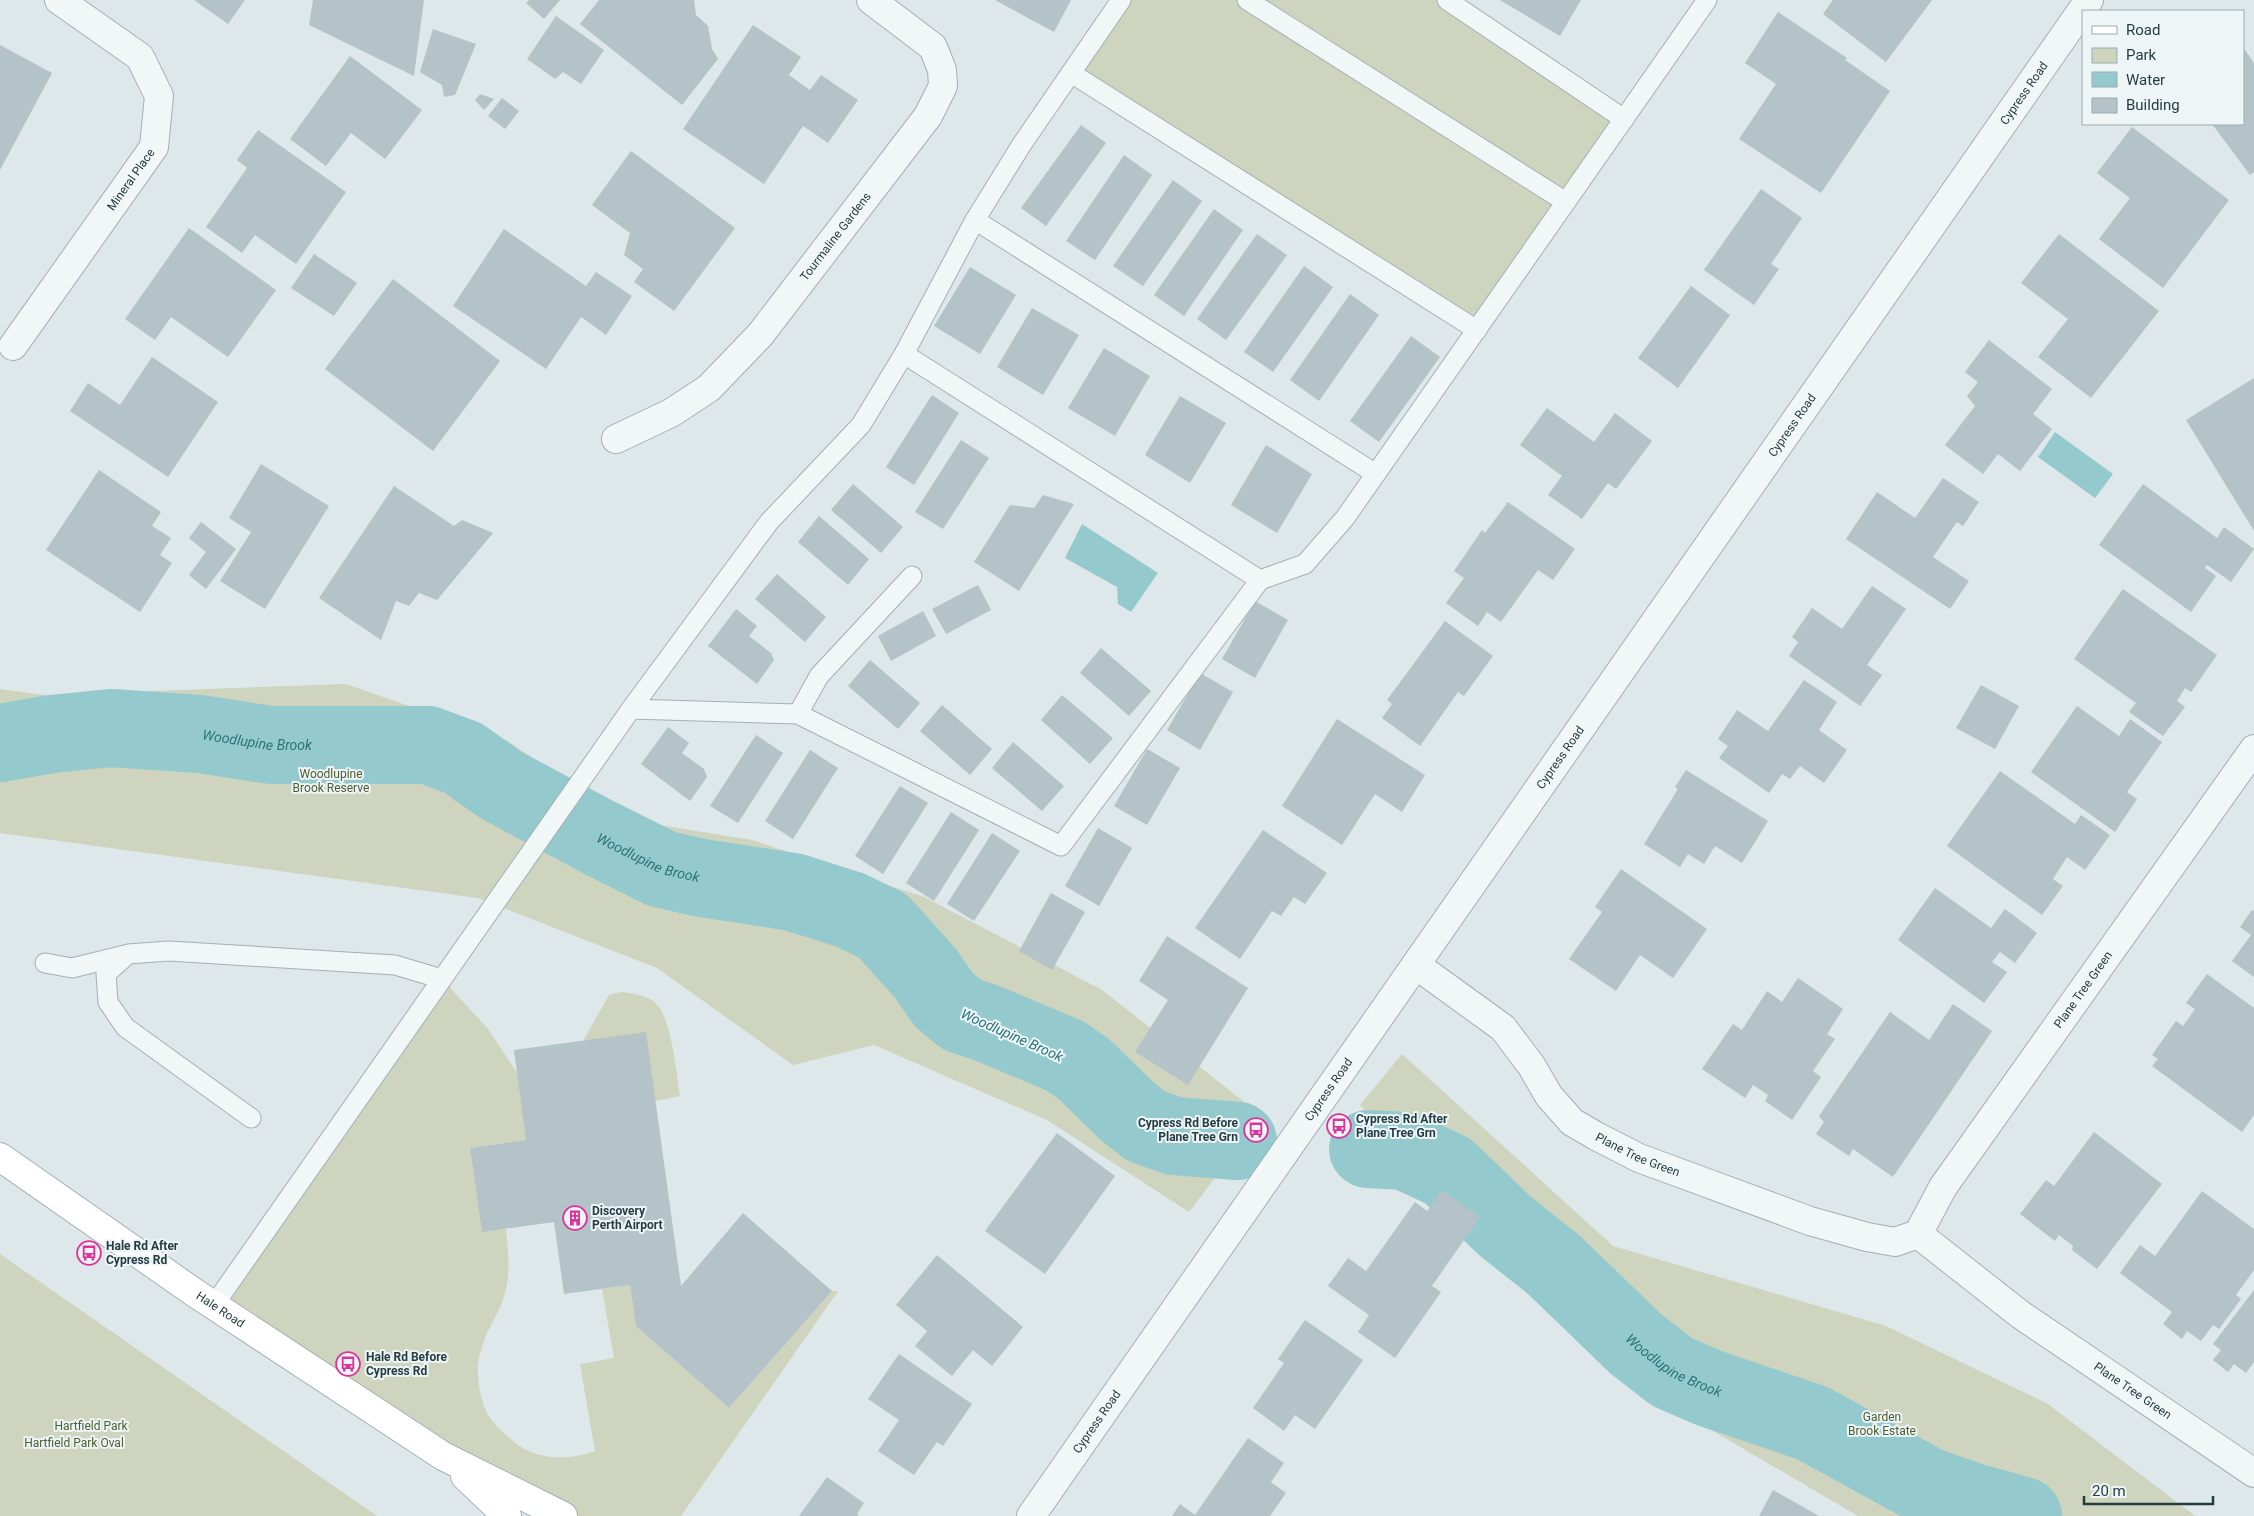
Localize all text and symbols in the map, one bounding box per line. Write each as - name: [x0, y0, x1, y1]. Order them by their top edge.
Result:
- legend: [2082, 10, 2244, 125]
- text: Road: [2126, 21, 2160, 39]
- text: Park: [2126, 46, 2157, 64]
- street label: Cypress Road: [1997, 59, 2051, 127]
- text: Water: [2126, 71, 2165, 89]
- text: Building: [2126, 96, 2180, 114]
- street label: Mineral Place: [104, 146, 158, 213]
- street label: Tourmaline Gardens: [797, 190, 874, 284]
- street label: Cypress Road: [1765, 391, 1819, 460]
- street label: Cypress Road: [1534, 723, 1587, 792]
- water label: Woodlupine Brook: [201, 726, 313, 753]
- park label: Woodlupine Brook Reserve: [293, 767, 369, 795]
- water label: Woodlupine Brook: [594, 830, 702, 885]
- street label: Plane Tree Green: [2051, 949, 2115, 1031]
- water label: Woodlupine Brook: [958, 1005, 1067, 1065]
- street label: Cypress Road: [1302, 1055, 1355, 1124]
- place label: Cypress Rd After Plane Tree Grn: [1356, 1112, 1448, 1140]
- bus stop icon: Cypress Rd After Plane Tree Grn: [1326, 1113, 1352, 1139]
- place label: Cypress Rd Before Plane Tree Grn: [1138, 1116, 1239, 1144]
- bus stop icon: Cypress Rd Before Plane Tree Grn: [1243, 1117, 1269, 1143]
- street label: Plane Tree Green: [1593, 1130, 1682, 1179]
- place label: Discovery Perth Airport: [592, 1204, 663, 1232]
- building icon: Discovery Perth Airport: [562, 1205, 588, 1231]
- place label: Hale Rd After Cypress Rd: [106, 1239, 179, 1267]
- bus stop icon: Hale Rd After Cypress Rd: [76, 1240, 102, 1266]
- street label: Hale Road: [193, 1289, 247, 1331]
- water label: Woodlupine Brook: [1622, 1330, 1725, 1400]
- place label: Hale Rd Before Cypress Rd: [366, 1350, 447, 1378]
- bus stop icon: Hale Rd Before Cypress Rd: [335, 1351, 361, 1377]
- street label: Plane Tree Green: [2091, 1359, 2174, 1422]
- street label: Cypress Road: [1070, 1388, 1124, 1456]
- park label: Garden Brook Estate: [1848, 1410, 1916, 1438]
- park label: Hartfield Park: [54, 1419, 129, 1433]
- park label: Hartfield Park Oval: [24, 1436, 124, 1450]
- scale bar: [2084, 1474, 2213, 1506]
- text: 20 m: [2092, 1482, 2126, 1500]

